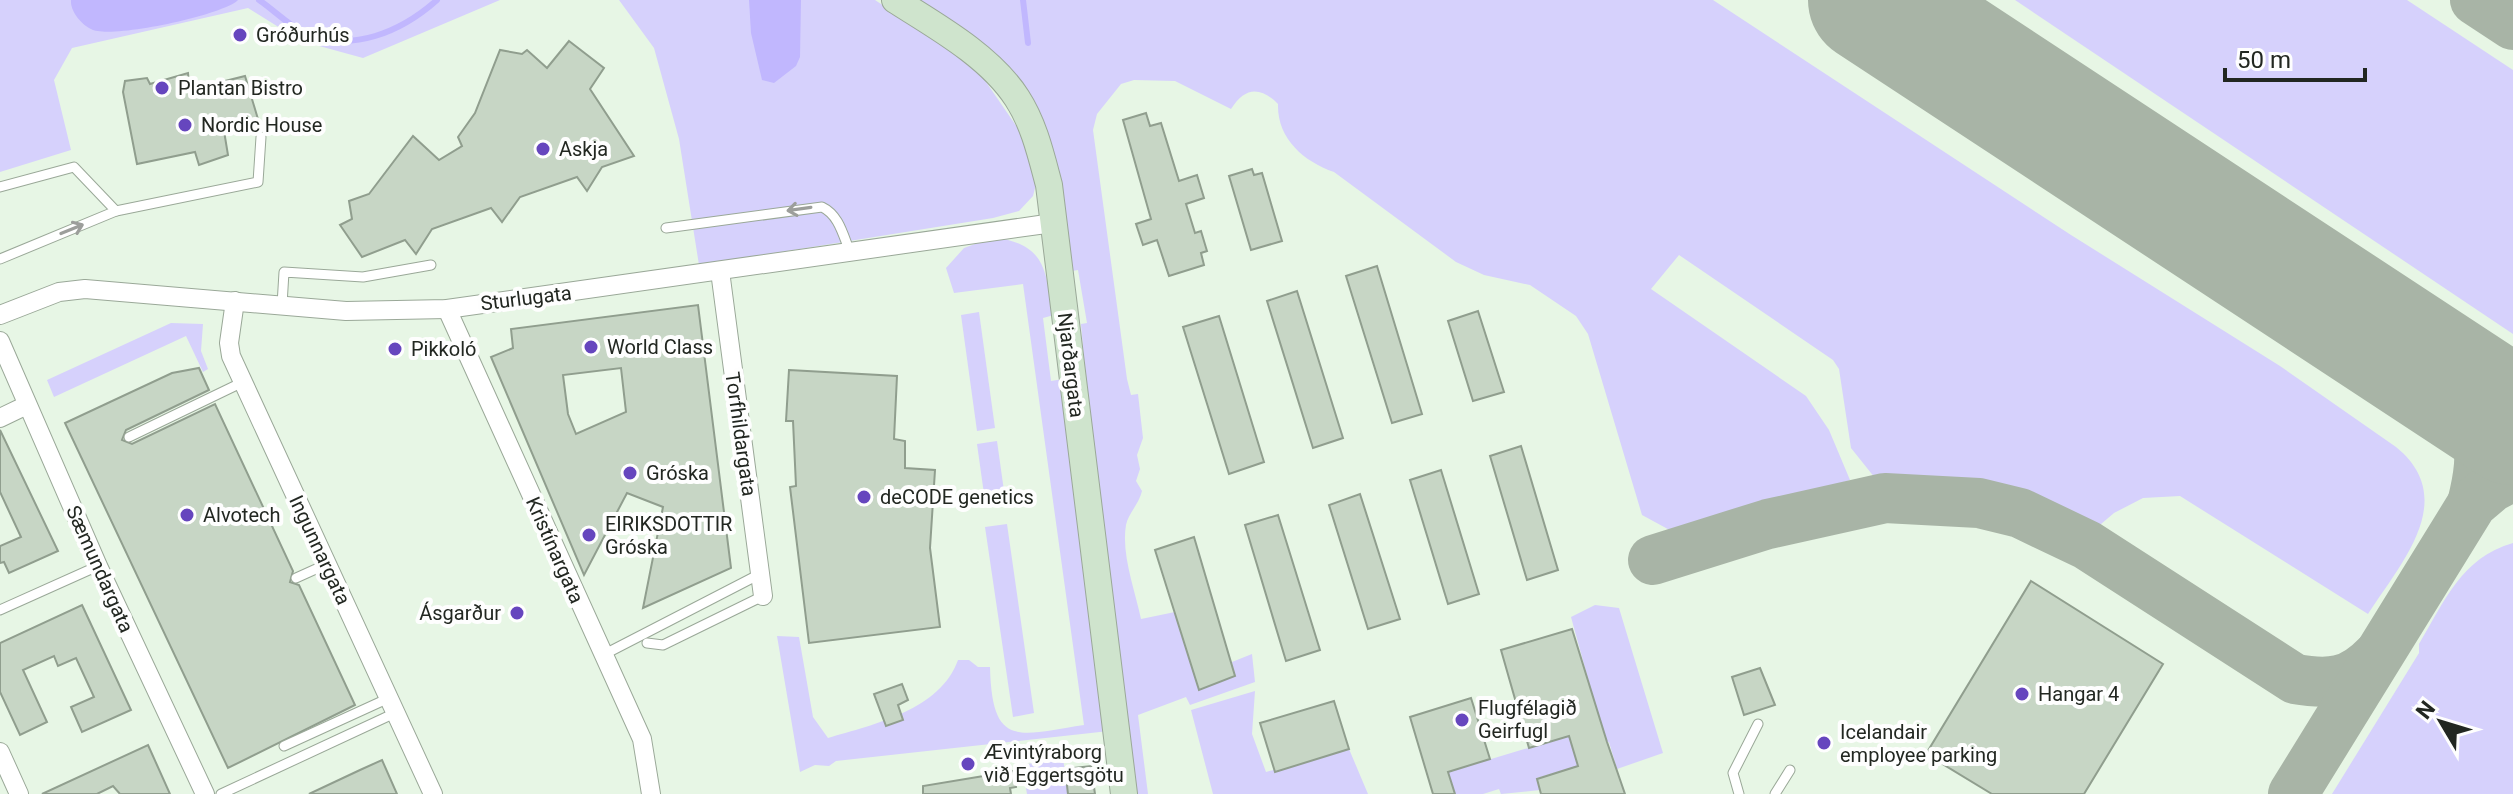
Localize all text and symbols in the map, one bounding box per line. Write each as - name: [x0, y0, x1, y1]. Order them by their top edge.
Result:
- place label: Gróðurhús: [256, 23, 350, 47]
- marker: Gróðurhús: [231, 26, 249, 44]
- scale bar: [2225, 32, 2365, 82]
- text: 50 m: [2237, 46, 2291, 74]
- place label: Plantan Bistro: [178, 76, 303, 100]
- marker: Plantan Bistro: [153, 79, 171, 97]
- place label: Nordic House: [201, 113, 322, 137]
- marker: Nordic House: [176, 116, 194, 134]
- place label: Askja: [559, 137, 608, 161]
- marker: Askja: [534, 140, 552, 158]
- one-way arrow: [787, 202, 813, 217]
- one-way arrow: [59, 221, 84, 235]
- street label: Sturlugata: [479, 281, 573, 315]
- street label: Njarðargata: [1053, 311, 1089, 419]
- place label: World Class: [607, 335, 713, 359]
- place label: Pikkoló: [411, 337, 476, 361]
- marker: World Class: [582, 338, 600, 356]
- marker: Pikkoló: [386, 340, 404, 358]
- street label: Torfhildargata: [720, 370, 762, 498]
- place label: Gróska: [646, 461, 709, 485]
- marker: Gróska: [621, 464, 639, 482]
- place label: deCODE genetics: [880, 485, 1034, 509]
- marker: deCODE genetics: [855, 488, 873, 506]
- street label: Ingunnargata: [284, 492, 356, 608]
- street label: Kristínargata: [521, 493, 589, 607]
- street label: Sæmundargata: [61, 502, 139, 636]
- place label: Alvotech: [203, 503, 281, 527]
- marker: Alvotech: [178, 506, 196, 524]
- place label: EIRIKSDOTTIR Gróska: [605, 512, 732, 559]
- marker: EIRIKSDOTTIR Gróska: [580, 526, 598, 544]
- place label: Ásgarður: [419, 601, 501, 625]
- marker: Ásgarður: [508, 604, 526, 622]
- place label: Hangar 4: [2038, 682, 2119, 706]
- north arrow: [2401, 682, 2481, 762]
- marker: Hangar 4: [2013, 685, 2031, 703]
- place label: Flugfélagið Geirfugl: [1478, 696, 1577, 743]
- text: N: [2411, 696, 2440, 724]
- marker: Flugfélagið Geirfugl: [1453, 711, 1471, 729]
- place label: Icelandair employee parking: [1840, 720, 1997, 767]
- marker: Icelandair employee parking: [1815, 734, 1833, 752]
- place label: Ævintýraborg við Eggertsgötu: [983, 740, 1124, 787]
- marker: Ævintýraborg við Eggertsgötu: [959, 755, 977, 773]

